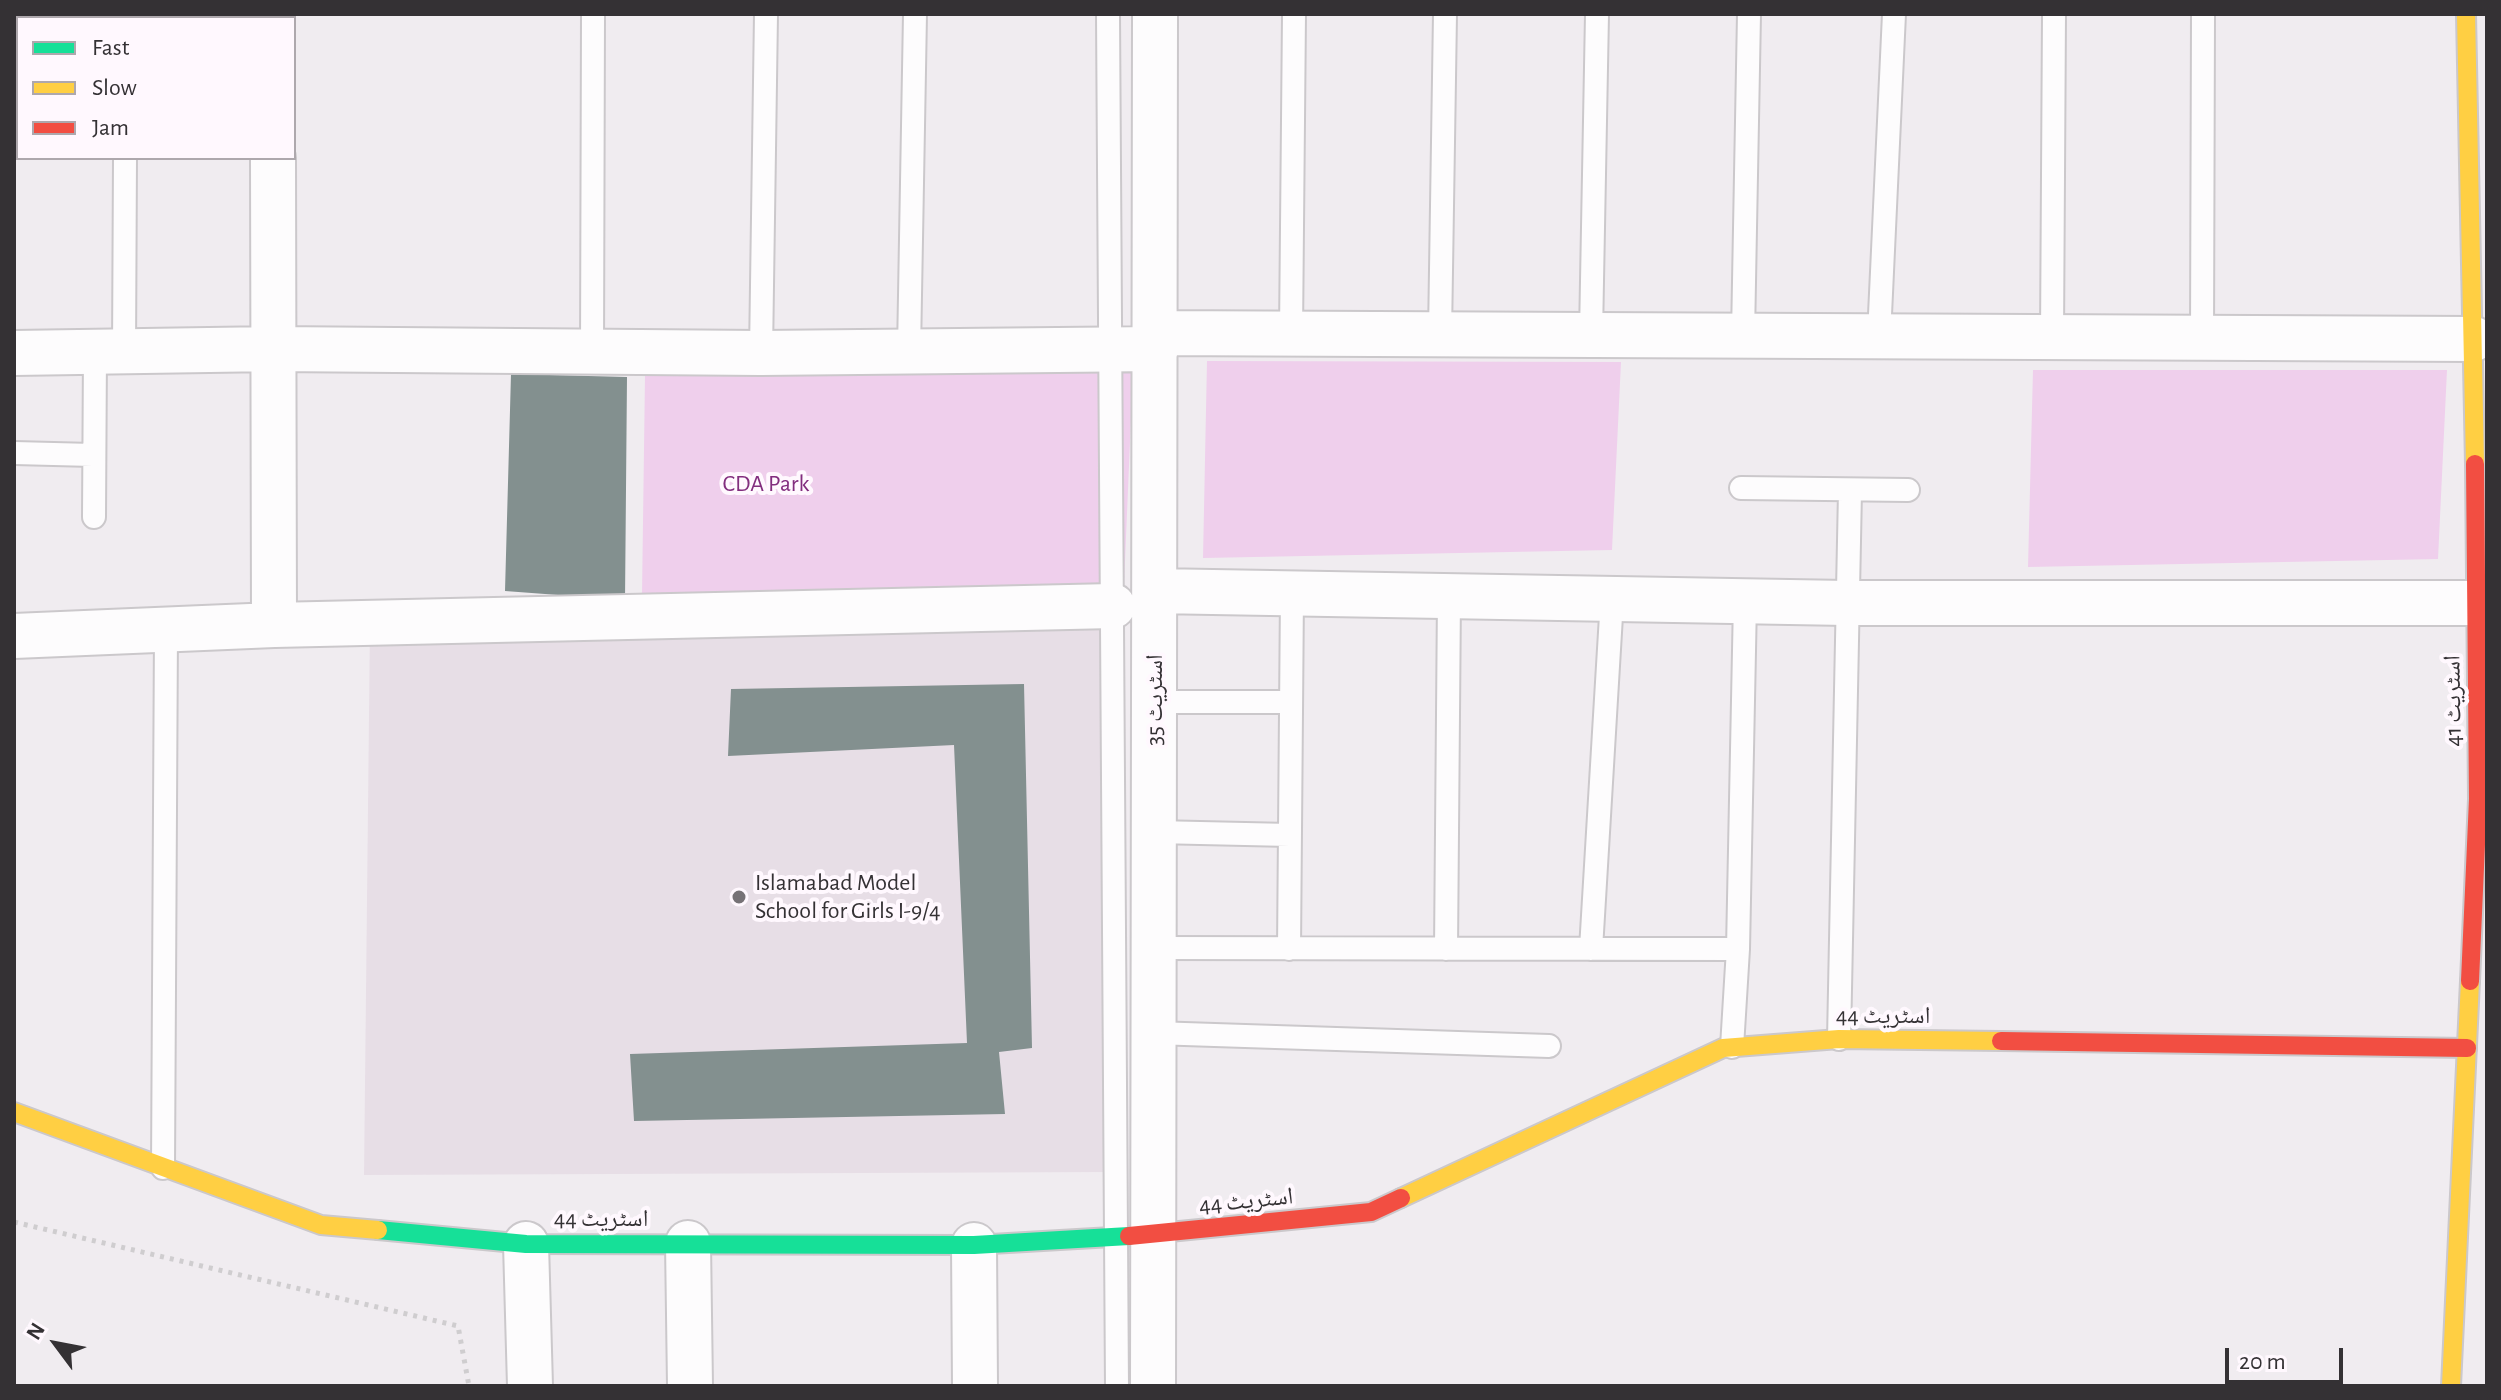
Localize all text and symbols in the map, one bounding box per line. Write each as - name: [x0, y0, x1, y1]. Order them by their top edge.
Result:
- legend: [16, 16, 296, 160]
- text: Fast: [92, 36, 129, 60]
- text: Slow: [92, 76, 137, 100]
- text: Jam: [92, 116, 129, 140]
- park label: CDA Park: [723, 470, 809, 498]
- street label: اسٹریٹ 35: [1141, 654, 1169, 746]
- street label: اسٹریٹ 41: [2438, 655, 2468, 747]
- place label: Islamabad Model School for Girls I-9/4: [755, 869, 941, 925]
- marker: Islamabad Model School for Girls I-9/4: [730, 888, 748, 906]
- street label: اسٹریٹ 44: [1836, 1002, 1930, 1030]
- street label: اسٹریٹ 44: [1197, 1182, 1295, 1220]
- street label: اسٹریٹ 44: [554, 1205, 648, 1233]
- north arrow: [16, 1304, 96, 1384]
- text: N: [22, 1319, 49, 1344]
- scale bar: [2229, 1332, 2347, 1382]
- text: 20 m: [2239, 1350, 2286, 1374]

